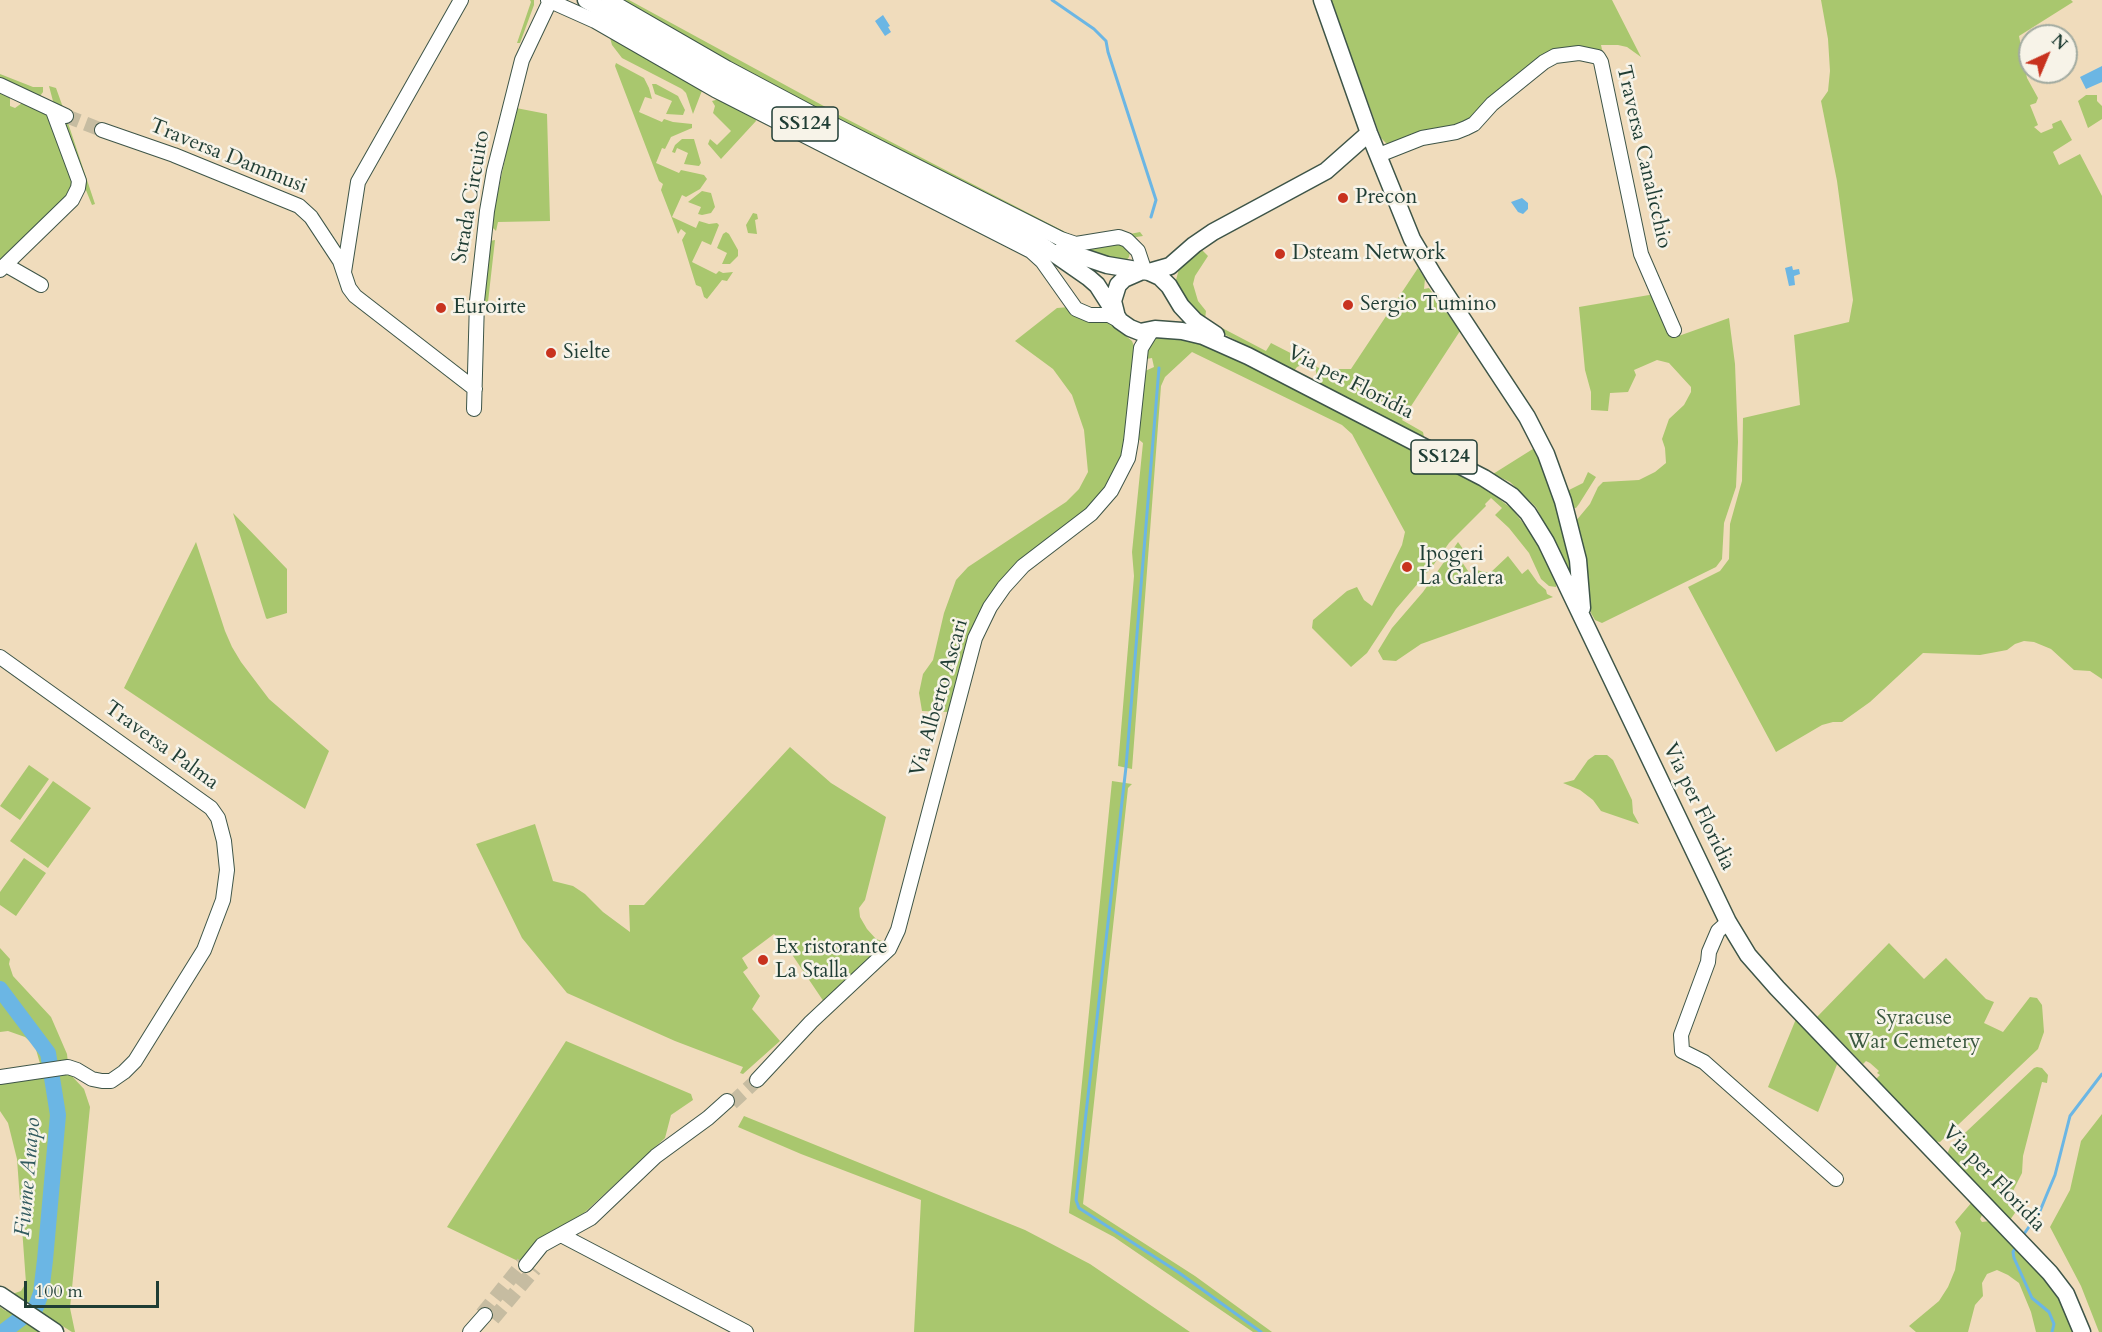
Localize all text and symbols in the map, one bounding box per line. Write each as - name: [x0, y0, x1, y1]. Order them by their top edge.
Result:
- north arrow: [2018, 24, 2078, 84]
- text: N: [2046, 30, 2072, 55]
- street label: Traversa Canalicchio: [1610, 63, 1676, 251]
- road number: SS124: [772, 107, 838, 141]
- street label: Traversa Dammusi: [145, 114, 311, 200]
- street label: Strada Circuito: [448, 129, 496, 265]
- place label: Precon: [1355, 185, 1417, 211]
- marker: Precon: [1336, 191, 1350, 205]
- place label: Dsteam Network: [1292, 241, 1446, 267]
- marker: Dsteam Network: [1273, 247, 1287, 261]
- place label: Sergio Tumino: [1360, 292, 1496, 318]
- place label: Euroirte: [453, 295, 526, 321]
- marker: Sergio Tumino: [1341, 298, 1355, 312]
- marker: Euroirte: [434, 301, 448, 315]
- place label: Sielte: [563, 340, 610, 366]
- street label: Via per Floridia: [1283, 340, 1417, 426]
- marker: Sielte: [544, 346, 558, 360]
- road number: SS124: [1411, 440, 1477, 474]
- place label: Ipogeri La Galera: [1419, 542, 1504, 592]
- marker: Ipogeri La Galera: [1400, 560, 1414, 574]
- street label: Via Alberto Ascari: [905, 616, 975, 780]
- street label: Traversa Palma: [99, 696, 223, 796]
- street label: Via per Floridia: [1656, 739, 1740, 875]
- place label: Ex ristorante La Stalla: [775, 935, 887, 985]
- marker: Ex ristorante La Stalla: [756, 953, 770, 967]
- park label: Syracuse War Cemetery: [1847, 1006, 1981, 1056]
- water label: Fiume Anapo: [11, 1116, 47, 1238]
- street label: Via per Floridia: [1936, 1120, 2050, 1238]
- scale bar: [27, 1269, 162, 1307]
- text: 100 m: [35, 1279, 83, 1304]

